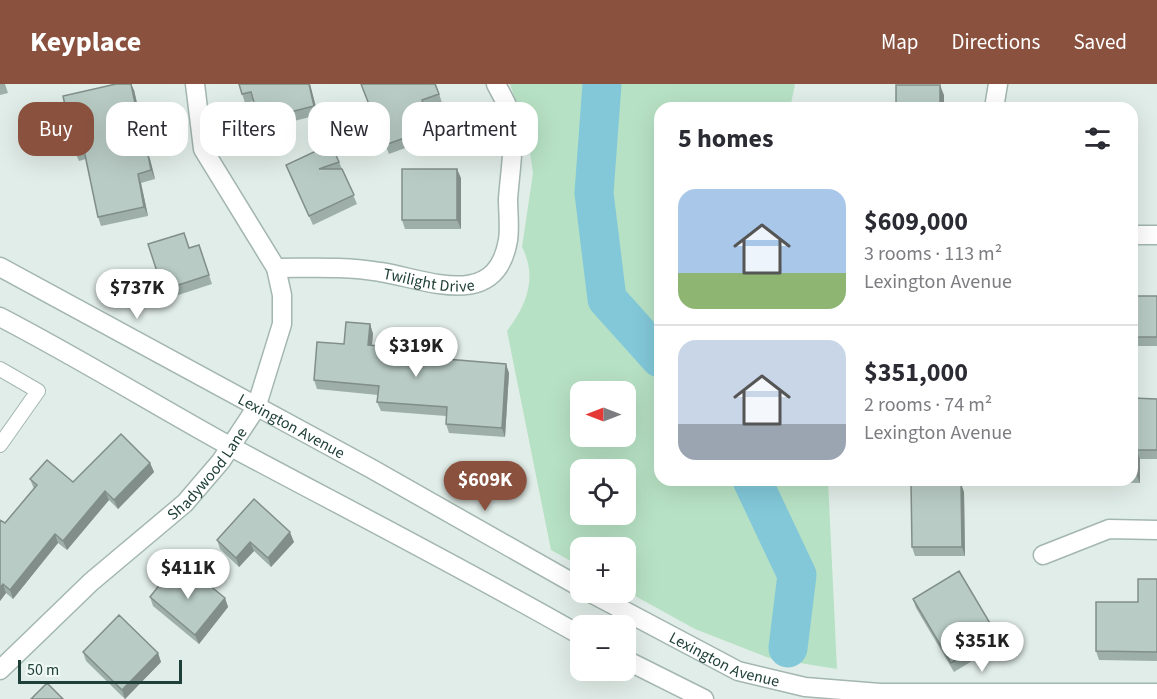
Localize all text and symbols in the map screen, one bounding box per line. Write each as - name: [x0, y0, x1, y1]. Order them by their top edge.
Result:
- text: Keyplace: [30, 22, 141, 62]
- text: Map: [881, 27, 919, 57]
- text: Directions: [952, 27, 1040, 57]
- text: Saved: [1073, 27, 1127, 57]
- chip: Buy: [18, 102, 94, 156]
- chip: Rent: [106, 102, 188, 156]
- chip: Filters: [200, 102, 296, 156]
- chip: New: [308, 102, 390, 156]
- chip: Apartment: [402, 102, 538, 156]
- text: 5 homes: [678, 120, 773, 157]
- icon: filters: [1081, 122, 1114, 155]
- text: $609,000: [864, 203, 968, 240]
- icon: home: [726, 213, 798, 285]
- text: 3 rooms · 113 m²: [864, 240, 1002, 268]
- street label: Twilight Drive: [381, 263, 476, 298]
- text: Lexington Avenue: [864, 268, 1012, 296]
- pin: $737K: [95, 269, 179, 320]
- text: $737K: [110, 274, 164, 302]
- pin: $319K: [374, 327, 458, 378]
- text: $319K: [389, 332, 443, 360]
- text: $351,000: [864, 354, 968, 391]
- icon: home: [726, 364, 798, 436]
- north arrow: [570, 381, 636, 447]
- map controls: [570, 381, 636, 681]
- street label: Lexington Avenue: [234, 388, 349, 464]
- text: 2 rooms · 74 m²: [864, 391, 992, 419]
- text: Lexington Avenue: [864, 419, 1012, 447]
- street label: Shadywood Lane: [163, 423, 252, 526]
- button: locate: [570, 459, 636, 525]
- pin: $609K: [443, 461, 527, 512]
- text: $609K: [458, 466, 512, 494]
- button: +: [570, 537, 636, 603]
- pin: $411K: [146, 549, 230, 600]
- text: $411K: [161, 554, 215, 582]
- button: −: [570, 615, 636, 681]
- pin: $351K: [940, 622, 1024, 673]
- street label: Lexington Avenue: [665, 627, 782, 693]
- text: $351K: [955, 627, 1009, 655]
- scale bar: [18, 657, 182, 684]
- text: 50 m: [27, 659, 59, 681]

